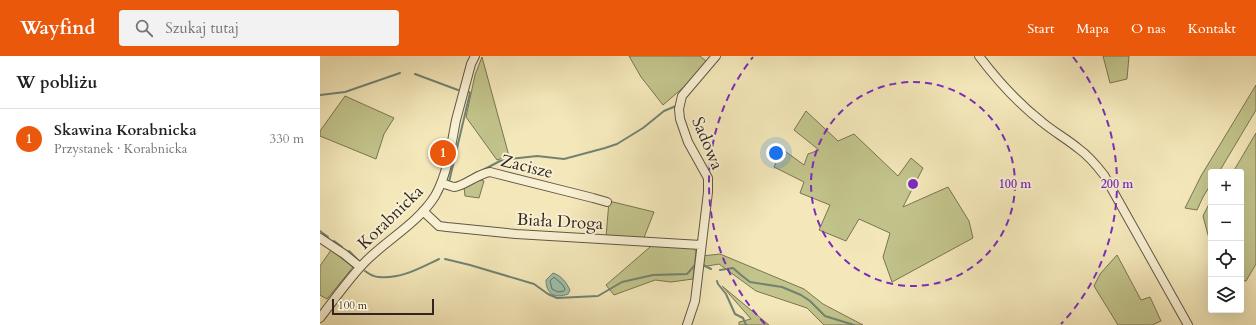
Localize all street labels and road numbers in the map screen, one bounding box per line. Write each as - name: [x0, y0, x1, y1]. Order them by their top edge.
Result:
- street label: Sadowa: [686, 113, 729, 174]
- street label: Zacisze: [498, 149, 555, 184]
- street label: Korabnicka: [352, 180, 429, 255]
- street label: Biała Droga: [516, 208, 604, 235]

